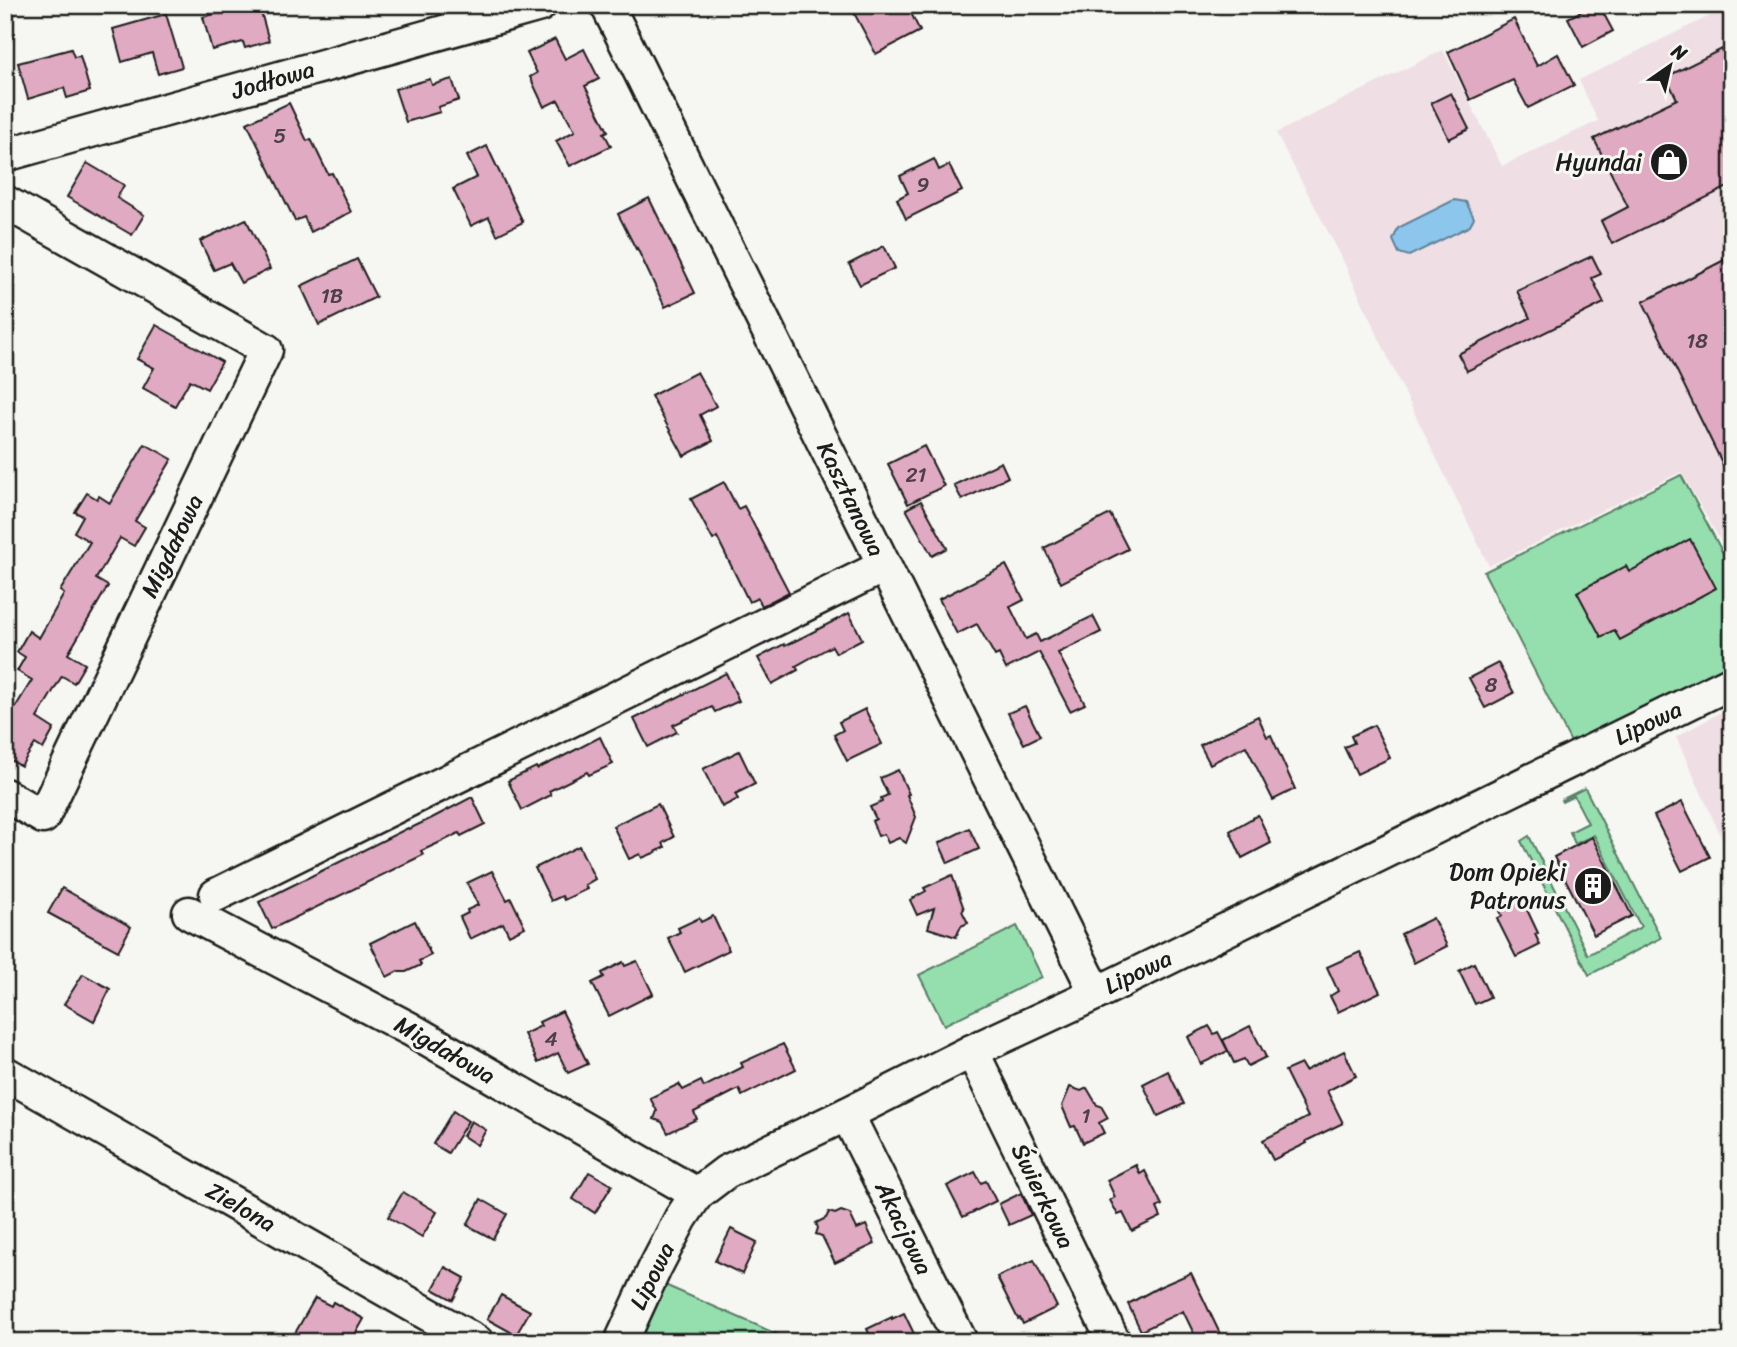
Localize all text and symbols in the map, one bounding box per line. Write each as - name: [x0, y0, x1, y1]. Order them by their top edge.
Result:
- north arrow: [1636, 32, 1706, 102]
- text: N: [1664, 34, 1695, 70]
- street label: Jodłowa: [226, 48, 320, 112]
- house number: 5: [274, 117, 287, 155]
- place label: Hyundai: [1555, 141, 1642, 183]
- shop icon: Hyundai: [1648, 141, 1690, 183]
- house number: 9: [917, 166, 930, 204]
- house number: 1B: [321, 277, 343, 315]
- house number: 18: [1686, 322, 1708, 360]
- street label: Kasztanowa: [805, 434, 897, 564]
- house number: 21: [905, 456, 927, 494]
- street label: Migdałowa: [129, 487, 215, 605]
- house number: 8: [1485, 666, 1498, 704]
- street label: Lipowa: [1607, 689, 1689, 757]
- place label: Dom Opieki Patronus: [1449, 851, 1567, 921]
- building icon: Dom Opieki Patronus: [1572, 865, 1614, 907]
- street label: Lipowa: [1097, 938, 1179, 1006]
- street label: Migdałowa: [386, 1004, 504, 1096]
- house number: 4: [544, 1020, 558, 1058]
- house number: 1: [1081, 1097, 1091, 1135]
- street label: Świerkowa: [999, 1136, 1087, 1256]
- street label: Zielona: [198, 1170, 284, 1244]
- street label: Akacjowa: [863, 1173, 945, 1282]
- street label: Lipowa: [618, 1235, 686, 1317]

